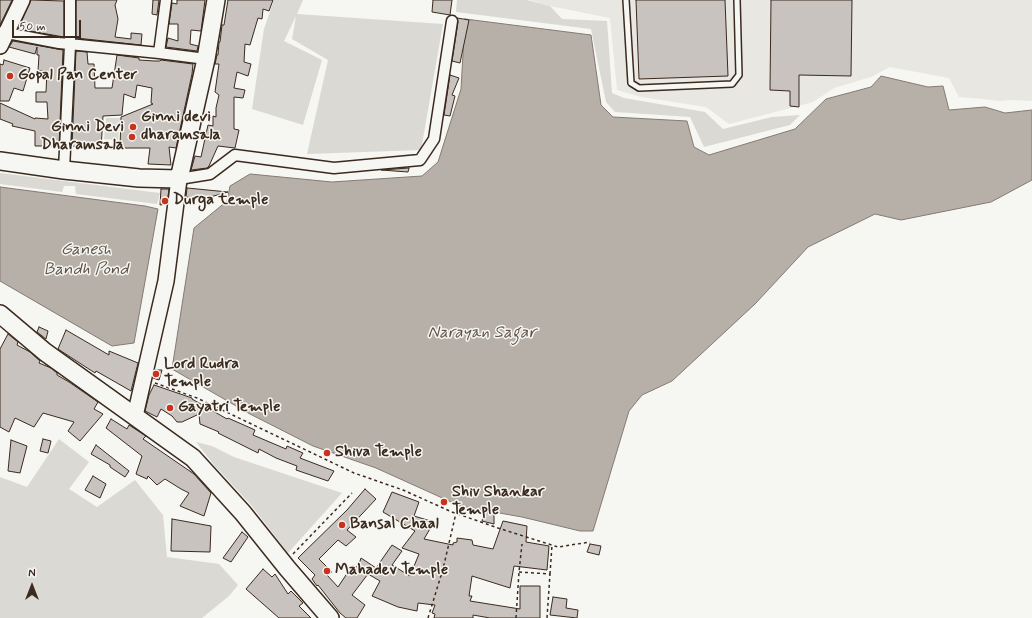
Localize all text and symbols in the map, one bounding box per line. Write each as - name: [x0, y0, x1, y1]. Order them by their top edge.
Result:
- scale bar: [14, 12, 83, 38]
- text: 50 m: [19, 19, 46, 35]
- place label: Gopal Pan Center: [18, 66, 137, 86]
- marker: Gopal Pan Center: [5, 71, 15, 81]
- place label: Ginni devi dharamsala: [141, 108, 221, 146]
- place label: Ginni Devi Dharamsala: [41, 118, 124, 156]
- marker: Ginni devi dharamsala: [128, 122, 138, 132]
- marker: Ginni Devi Dharamsala: [127, 132, 137, 142]
- place label: Durga temple: [173, 191, 268, 211]
- marker: Durga temple: [160, 196, 170, 206]
- water label: Ganesh Bandh Pond: [44, 240, 128, 280]
- water label: Narayan Sagar: [428, 323, 536, 343]
- place label: Lord Rudra Temple: [164, 355, 239, 393]
- marker: Lord Rudra Temple: [151, 369, 161, 379]
- place label: Gayatri Temple: [178, 398, 281, 418]
- marker: Gayatri Temple: [165, 403, 175, 413]
- place label: Shiva Temple: [335, 443, 422, 463]
- marker: Shiva Temple: [322, 448, 332, 458]
- place label: Shiv Shankar Temple: [452, 483, 544, 521]
- marker: Shiv Shankar Temple: [439, 497, 449, 507]
- place label: Bansal Chaal: [350, 515, 439, 535]
- marker: Bansal Chaal: [337, 520, 347, 530]
- place label: Mahadev Temple: [335, 561, 448, 581]
- north arrow: [12, 566, 52, 606]
- marker: Mahadev Temple: [322, 566, 332, 576]
- text: N: [28, 567, 36, 581]

